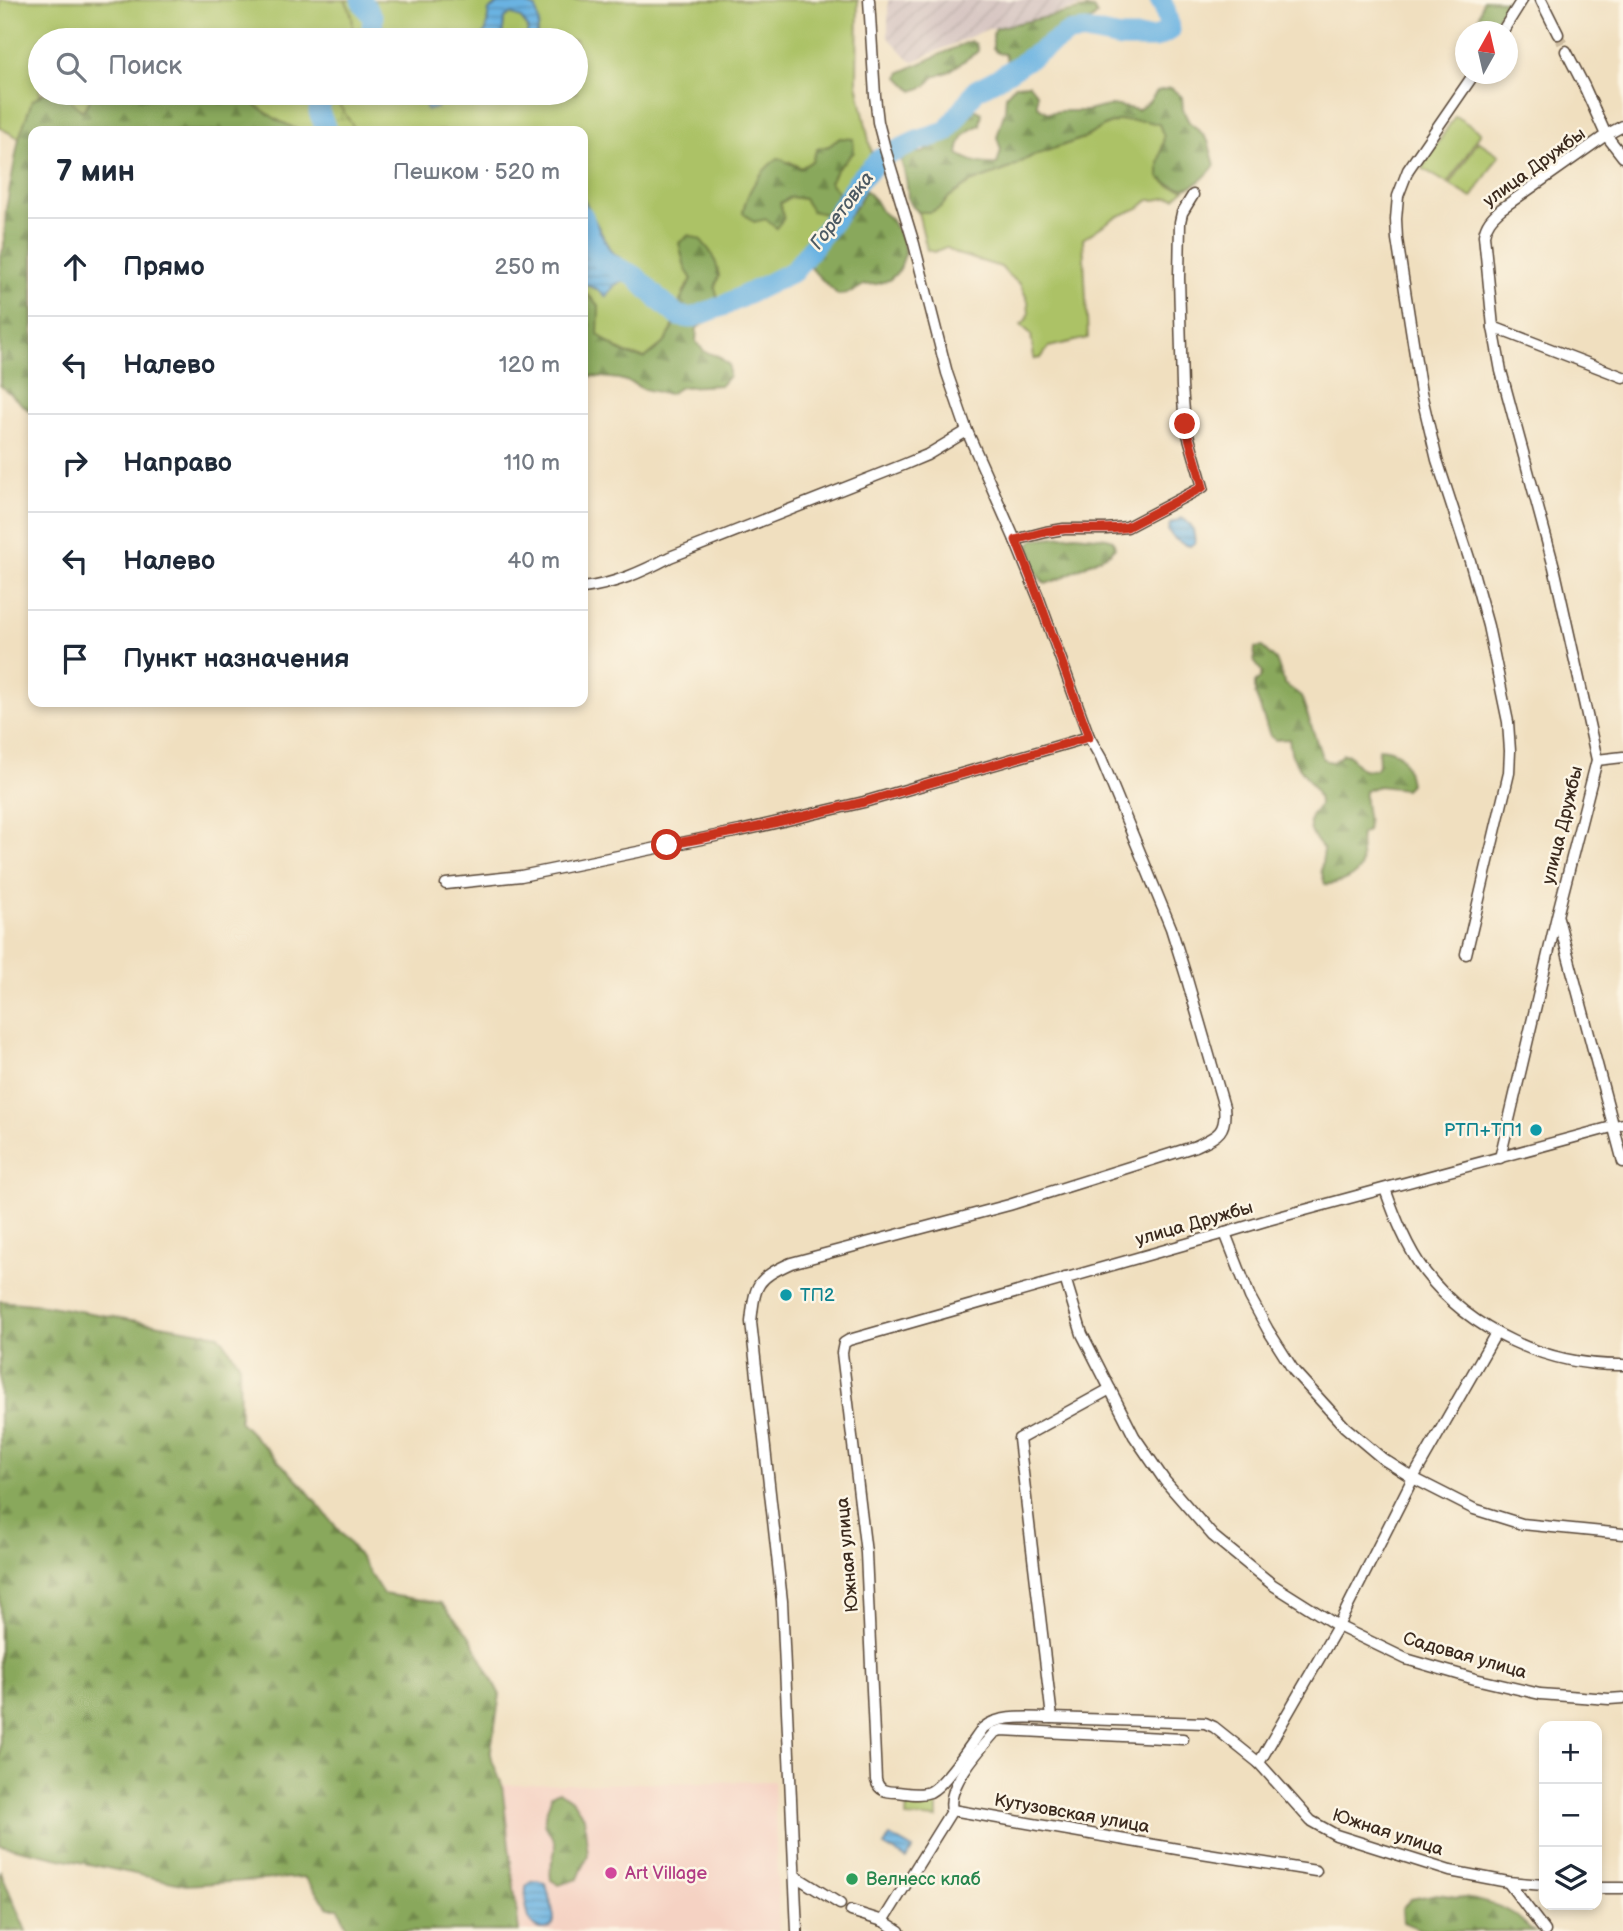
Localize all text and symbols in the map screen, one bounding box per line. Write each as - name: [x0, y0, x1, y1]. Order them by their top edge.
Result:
- north arrow: [1455, 21, 1518, 84]
- search box: [28, 28, 588, 105]
- icon: search: [52, 48, 90, 86]
- text: Поиск: [108, 51, 182, 82]
- street label: улица Дружбы: [1479, 123, 1589, 212]
- text: 7 мин: [56, 154, 135, 190]
- text: Пешком · 520 m: [393, 158, 560, 186]
- water label: Горетовка: [805, 167, 879, 254]
- icon: ahead: [56, 248, 94, 286]
- text: Прямо: [123, 252, 205, 283]
- text: 250 m: [494, 253, 560, 281]
- icon: left: [56, 346, 94, 384]
- text: Налево: [123, 350, 215, 381]
- text: 120 m: [499, 351, 560, 379]
- route end: [1169, 408, 1200, 439]
- icon: right: [56, 444, 94, 482]
- text: Направо: [123, 448, 232, 479]
- text: 110 m: [503, 449, 560, 477]
- icon: left: [56, 542, 94, 580]
- text: Налево: [123, 546, 215, 577]
- text: 40 m: [507, 547, 560, 575]
- icon: arrive: [56, 640, 94, 678]
- text: Пункт назначения: [123, 644, 349, 675]
- street label: улица Дружбы: [1538, 764, 1587, 886]
- route start: [651, 829, 682, 860]
- place label: РТП+ТП1: [1444, 1120, 1522, 1141]
- marker: РТП+ТП1: [1528, 1122, 1544, 1138]
- street label: улица Дружбы: [1133, 1197, 1255, 1250]
- place label: ТП2: [800, 1285, 835, 1306]
- marker: ТП2: [778, 1287, 794, 1303]
- street label: Южная улица: [832, 1496, 863, 1613]
- street label: Садовая улица: [1401, 1628, 1530, 1683]
- map controls: [1539, 1721, 1602, 1910]
- button: +: [1539, 1721, 1602, 1784]
- button: −: [1539, 1784, 1602, 1847]
- street label: Кутузовская улица: [993, 1789, 1152, 1838]
- street label: Южная улица: [1330, 1805, 1446, 1860]
- button: layers: [1539, 1847, 1602, 1910]
- place label: Art Village: [625, 1863, 707, 1884]
- marker: Art Village: [603, 1865, 619, 1881]
- place label: Велнесс клаб: [866, 1869, 981, 1890]
- marker: Велнесс клаб: [844, 1871, 860, 1887]

